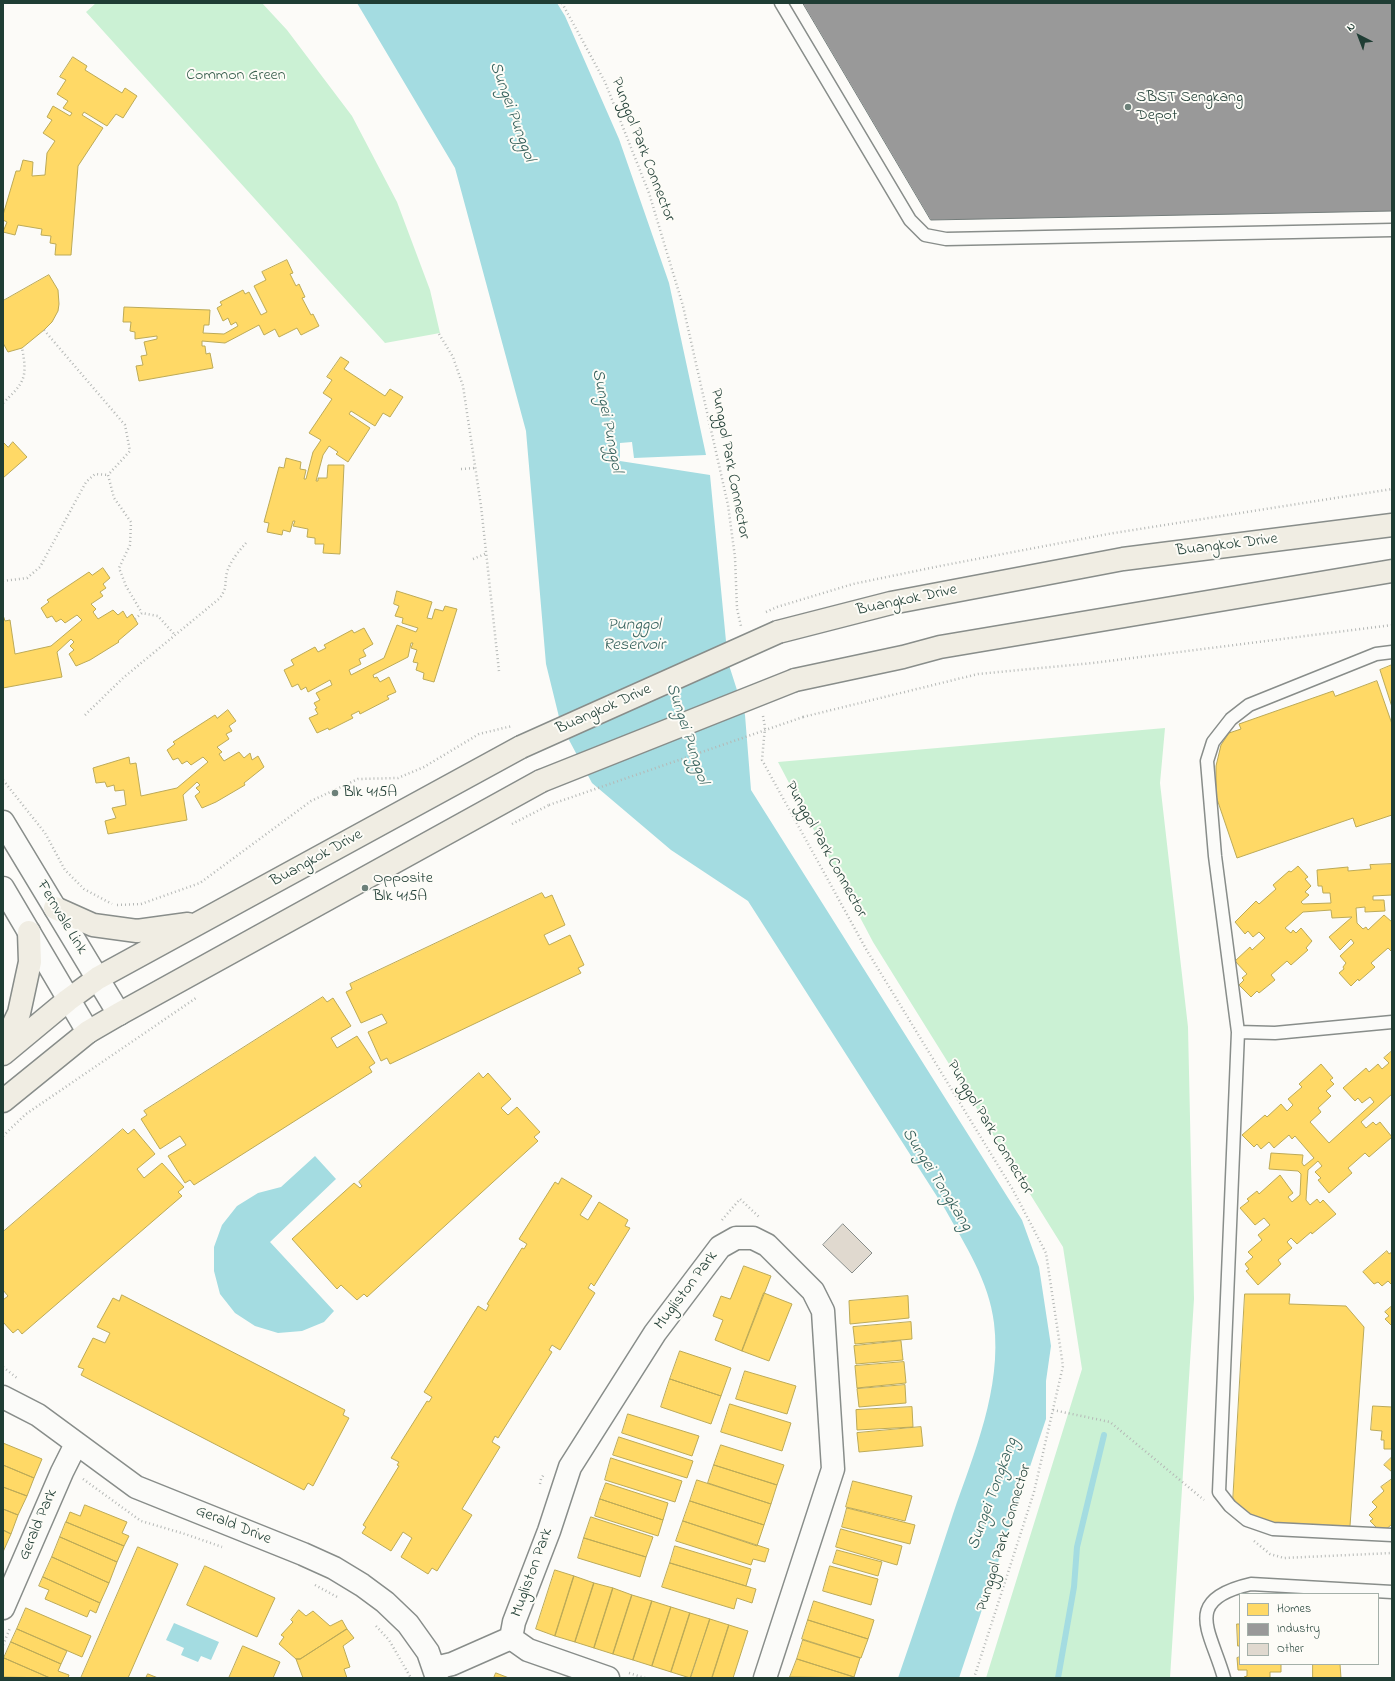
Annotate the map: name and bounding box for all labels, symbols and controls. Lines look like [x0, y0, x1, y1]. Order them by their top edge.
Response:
north arrow [1339, 16, 1379, 56]
text: N [1343, 19, 1359, 36]
water label: Sungei Punggol [483, 59, 539, 165]
park label: Common Green [186, 66, 286, 86]
street label: Punggol Park Connector [606, 75, 678, 225]
place label: SBST Sengkang Depot [1136, 88, 1243, 126]
marker: SBST Sengkang Depot [1123, 102, 1133, 112]
water label: Sungei Punggol [586, 368, 626, 474]
street label: Punggol Park Connector [705, 387, 753, 541]
street label: Buangkok Drive [1175, 530, 1279, 562]
street label: Buangkok Drive [855, 581, 959, 621]
water label: Punggol Reservoir [603, 616, 665, 656]
street label: Buangkok Drive [553, 680, 655, 740]
water label: Sungei Punggol [660, 681, 712, 787]
street label: Punggol Park Connector [780, 778, 870, 922]
place label: Blk 415A [343, 783, 397, 803]
marker: Blk 415A [330, 788, 340, 798]
street label: Buangkok Drive [268, 826, 366, 892]
place label: Opposite Blk 415A [373, 869, 433, 907]
street label: Fernvale Link [31, 878, 91, 958]
marker: Opposite Blk 415A [360, 883, 370, 893]
street label: Punggol Park Connector [941, 1058, 1037, 1198]
water label: Sungei Tongkang [896, 1125, 976, 1235]
street label: Mugliston Park [651, 1248, 723, 1334]
water label: Sungei Tongkang [964, 1435, 1024, 1553]
street label: Punggol Park Connector [973, 1462, 1037, 1614]
street label: Gerald Park [15, 1487, 63, 1563]
street label: Gerald Drive [192, 1502, 274, 1550]
street label: Mugliston Park [508, 1526, 558, 1620]
legend [1239, 1593, 1379, 1665]
text: Homes [1277, 1600, 1311, 1618]
text: Industry [1277, 1620, 1320, 1638]
text: Other [1277, 1640, 1304, 1658]

